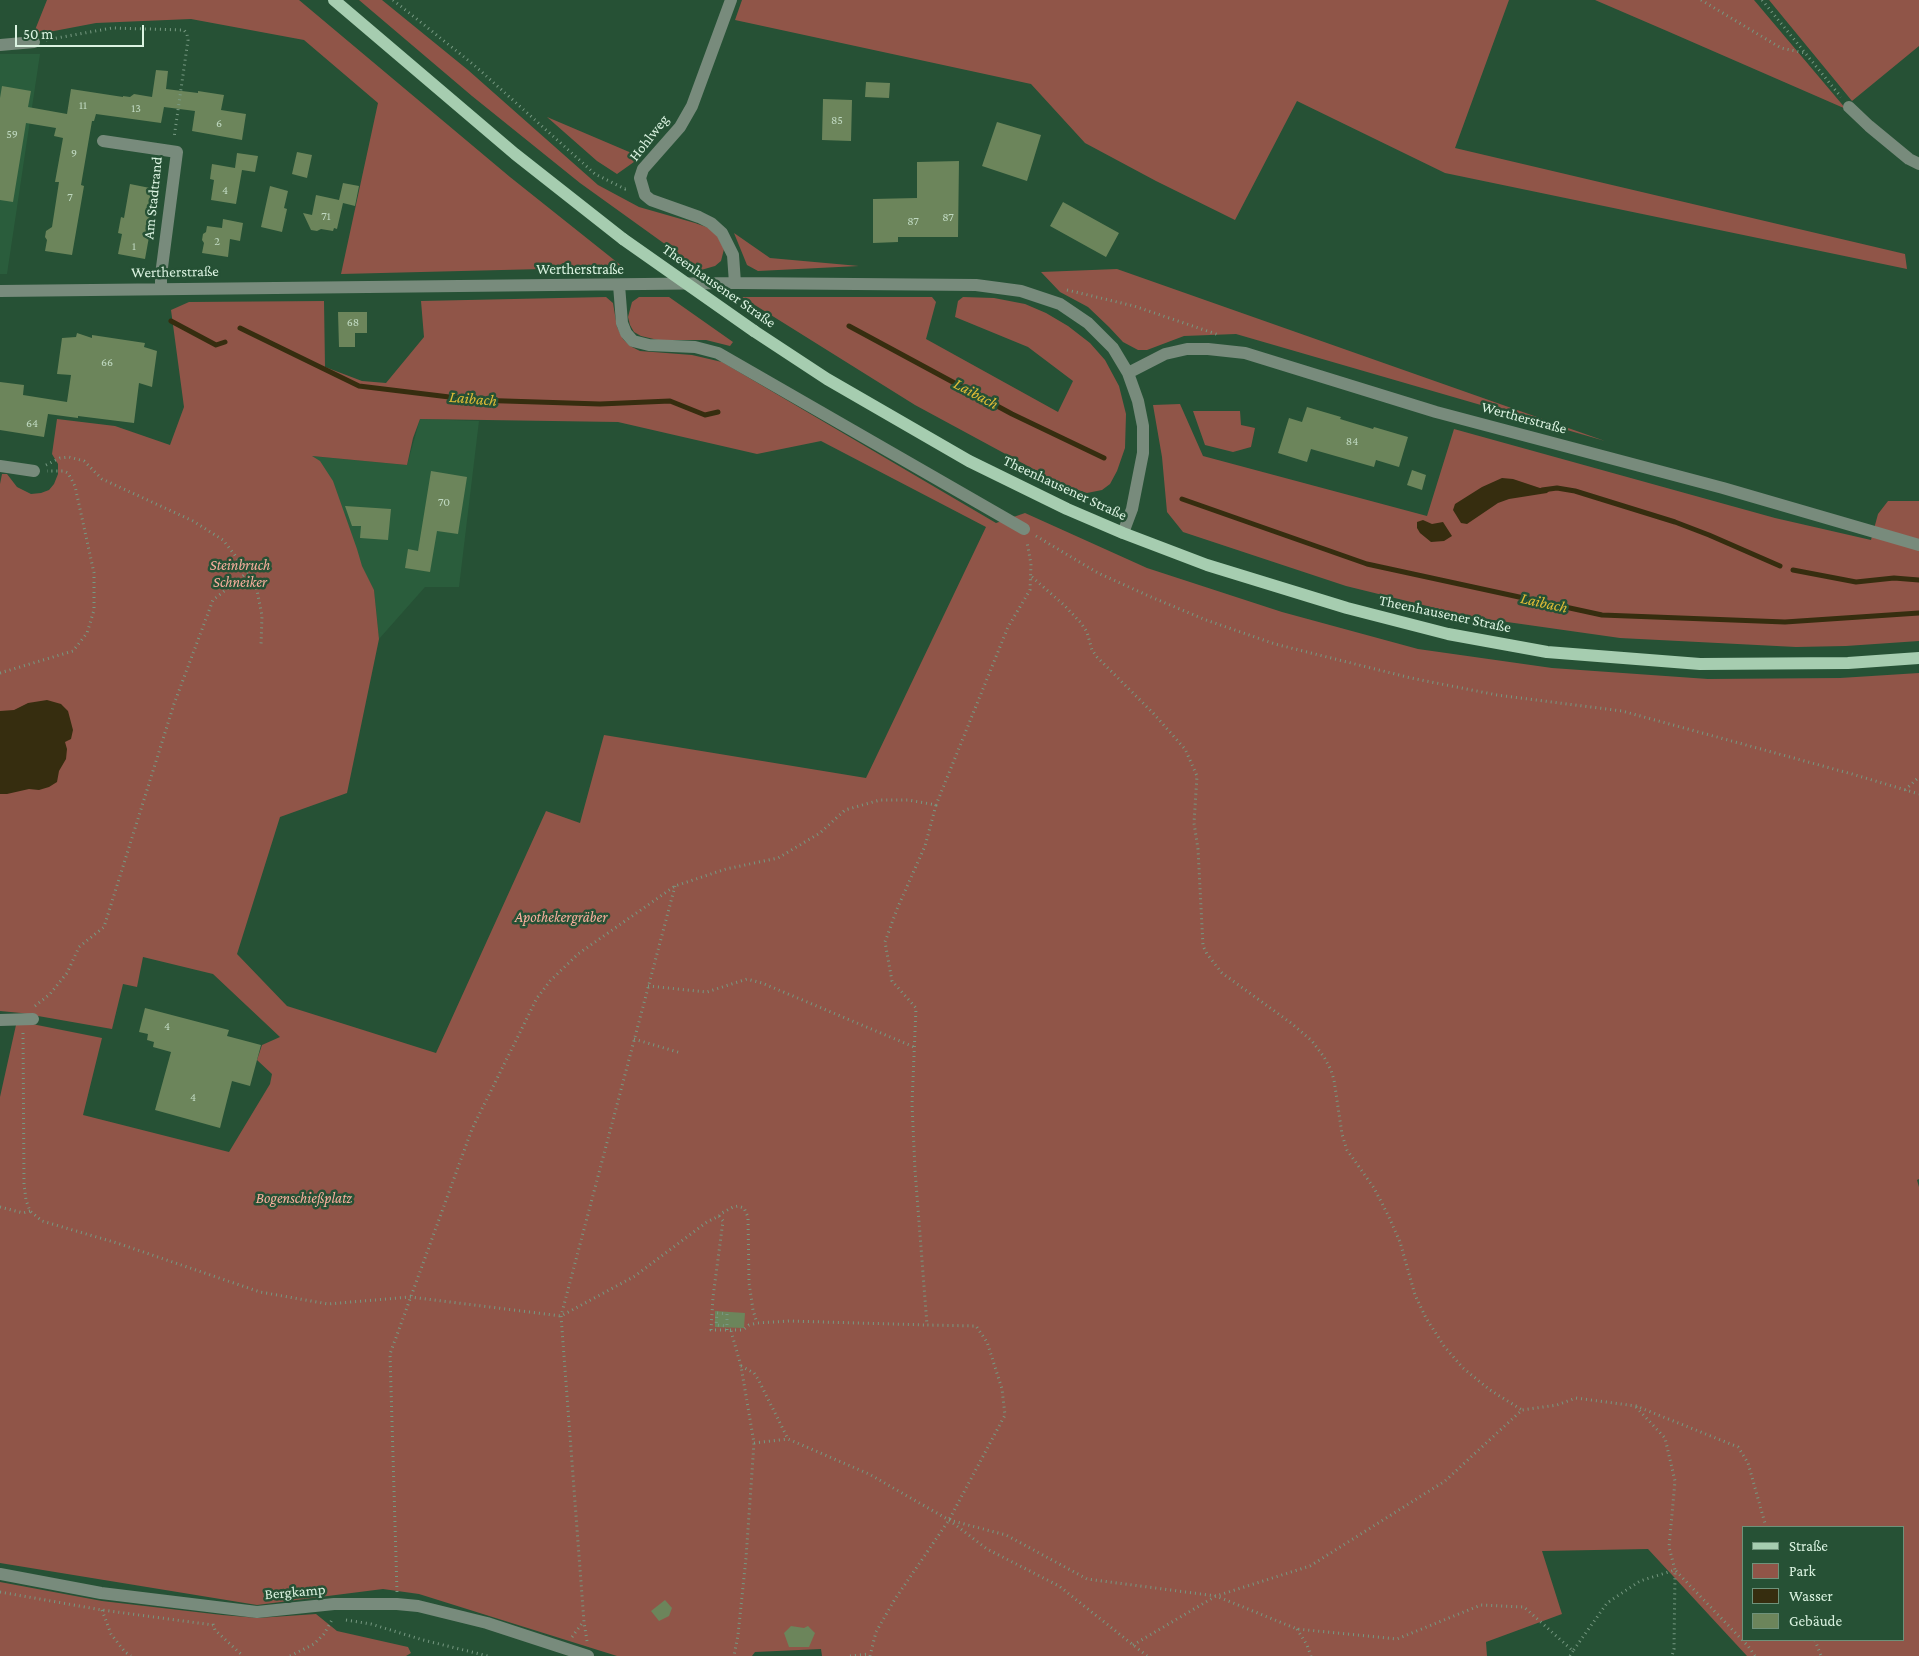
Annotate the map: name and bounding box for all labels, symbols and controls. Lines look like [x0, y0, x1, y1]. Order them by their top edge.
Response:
scale bar [18, 15, 146, 47]
text: 50 m [23, 26, 53, 42]
house number: 11 [79, 98, 87, 112]
house number: 13 [131, 101, 141, 115]
street label: Hohlweg [625, 111, 673, 165]
house number: 85 [831, 113, 843, 127]
house number: 6 [216, 116, 222, 130]
house number: 59 [6, 127, 18, 141]
house number: 9 [71, 146, 77, 160]
street label: Am Stadtrand [140, 156, 166, 240]
house number: 4 [222, 183, 228, 197]
house number: 7 [67, 190, 73, 204]
house number: 71 [321, 209, 331, 223]
house number: 87 [942, 210, 954, 224]
house number: 87 [907, 214, 919, 228]
house number: 2 [214, 234, 220, 248]
house number: 1 [132, 239, 136, 253]
street label: Theenhausener Straße [659, 240, 779, 332]
street label: Wertherstraße [536, 260, 624, 278]
street label: Wertherstraße [131, 262, 219, 282]
house number: 68 [347, 315, 359, 329]
house number: 66 [101, 355, 113, 369]
water label: Laibach [950, 374, 1002, 414]
water label: Laibach [448, 387, 498, 411]
street label: Wertherstraße [1479, 398, 1569, 438]
house number: 64 [26, 416, 38, 430]
house number: 84 [1346, 434, 1358, 448]
street label: Theenhausener Straße [1000, 451, 1130, 525]
house number: 70 [438, 495, 450, 509]
park label: Steinbruch Schneiker [210, 556, 270, 591]
water label: Laibach [1519, 589, 1569, 617]
street label: Theenhausener Straße [1377, 591, 1513, 637]
park label: Apothekergräber [515, 908, 607, 926]
house number: 4 [164, 1019, 170, 1033]
house number: 4 [190, 1090, 196, 1104]
park label: Bogenschießplatz [256, 1189, 352, 1207]
legend [1742, 1526, 1904, 1641]
text: Straße [1789, 1538, 1828, 1554]
text: Park [1789, 1563, 1816, 1579]
street label: Bergkamp [264, 1580, 326, 1604]
text: Wasser [1789, 1588, 1833, 1604]
text: Gebäude [1789, 1613, 1842, 1629]

